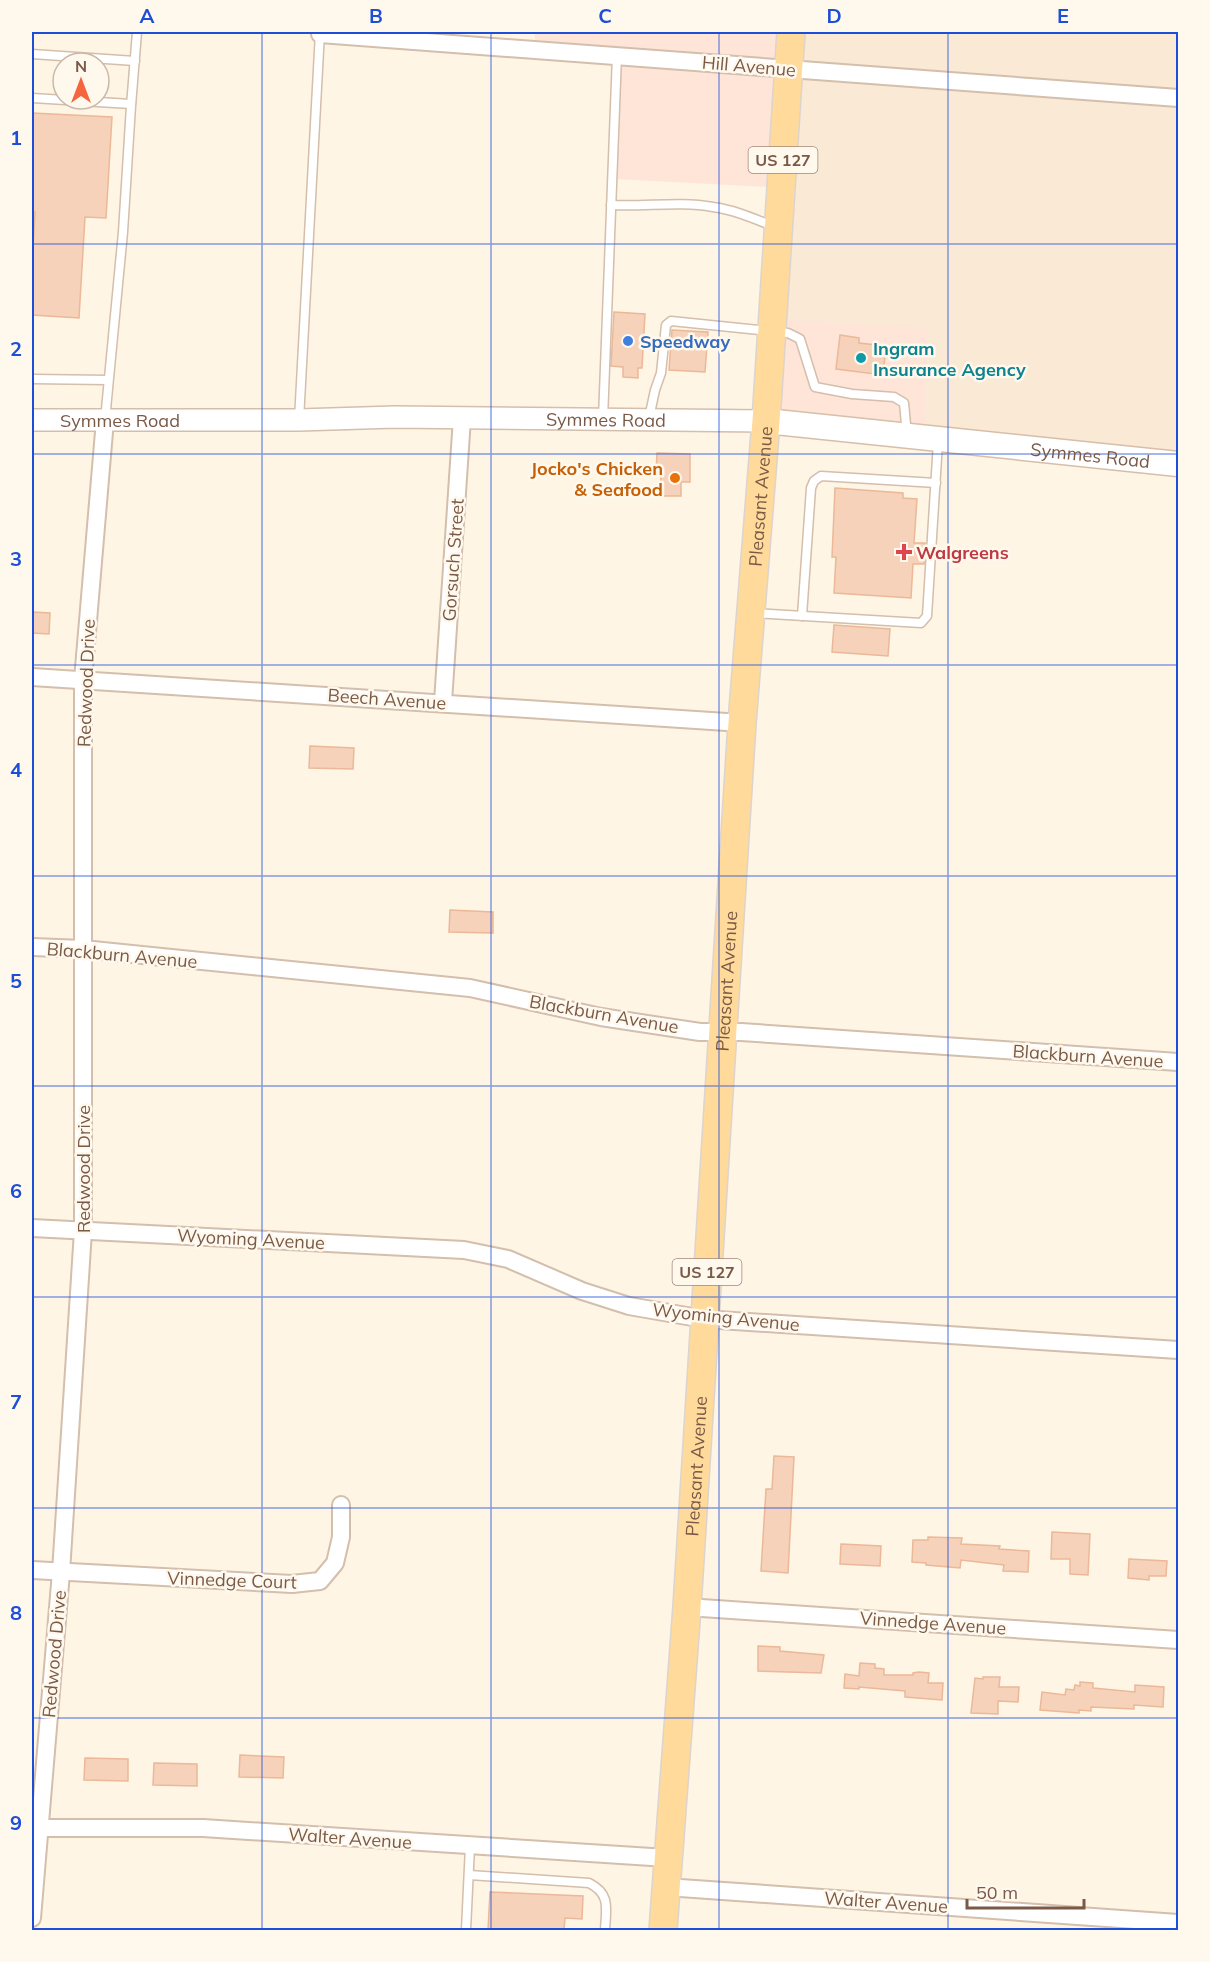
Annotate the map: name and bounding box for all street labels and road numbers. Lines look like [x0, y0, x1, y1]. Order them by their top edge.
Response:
street label: Hill Avenue [701, 50, 797, 82]
road number: US 127 [748, 147, 818, 173]
street label: Symmes Road [546, 407, 666, 431]
street label: Symmes Road [60, 409, 180, 432]
street label: Pleasant Avenue [743, 425, 777, 567]
street label: Symmes Road [1029, 437, 1151, 473]
street label: Gorsuch Street [437, 498, 469, 622]
street label: Redwood Drive [72, 619, 100, 747]
street label: Beech Avenue [327, 683, 447, 715]
street label: Pleasant Avenue [710, 910, 742, 1052]
street label: Blackburn Avenue [46, 937, 198, 973]
street label: Blackburn Avenue [528, 990, 680, 1038]
street label: Blackburn Avenue [1012, 1039, 1164, 1073]
street label: Redwood Drive [72, 1105, 95, 1233]
street label: Wyoming Avenue [176, 1224, 326, 1254]
road number: US 127 [672, 1259, 742, 1285]
street label: Wyoming Avenue [651, 1298, 801, 1336]
street label: Pleasant Avenue [680, 1395, 712, 1537]
street label: Vinnedge Court [167, 1566, 297, 1594]
street label: Redwood Drive [37, 1589, 71, 1719]
street label: Vinnedge Avenue [859, 1606, 1007, 1640]
street label: Walter Avenue [287, 1822, 413, 1854]
street label: Walter Avenue [823, 1886, 949, 1918]

